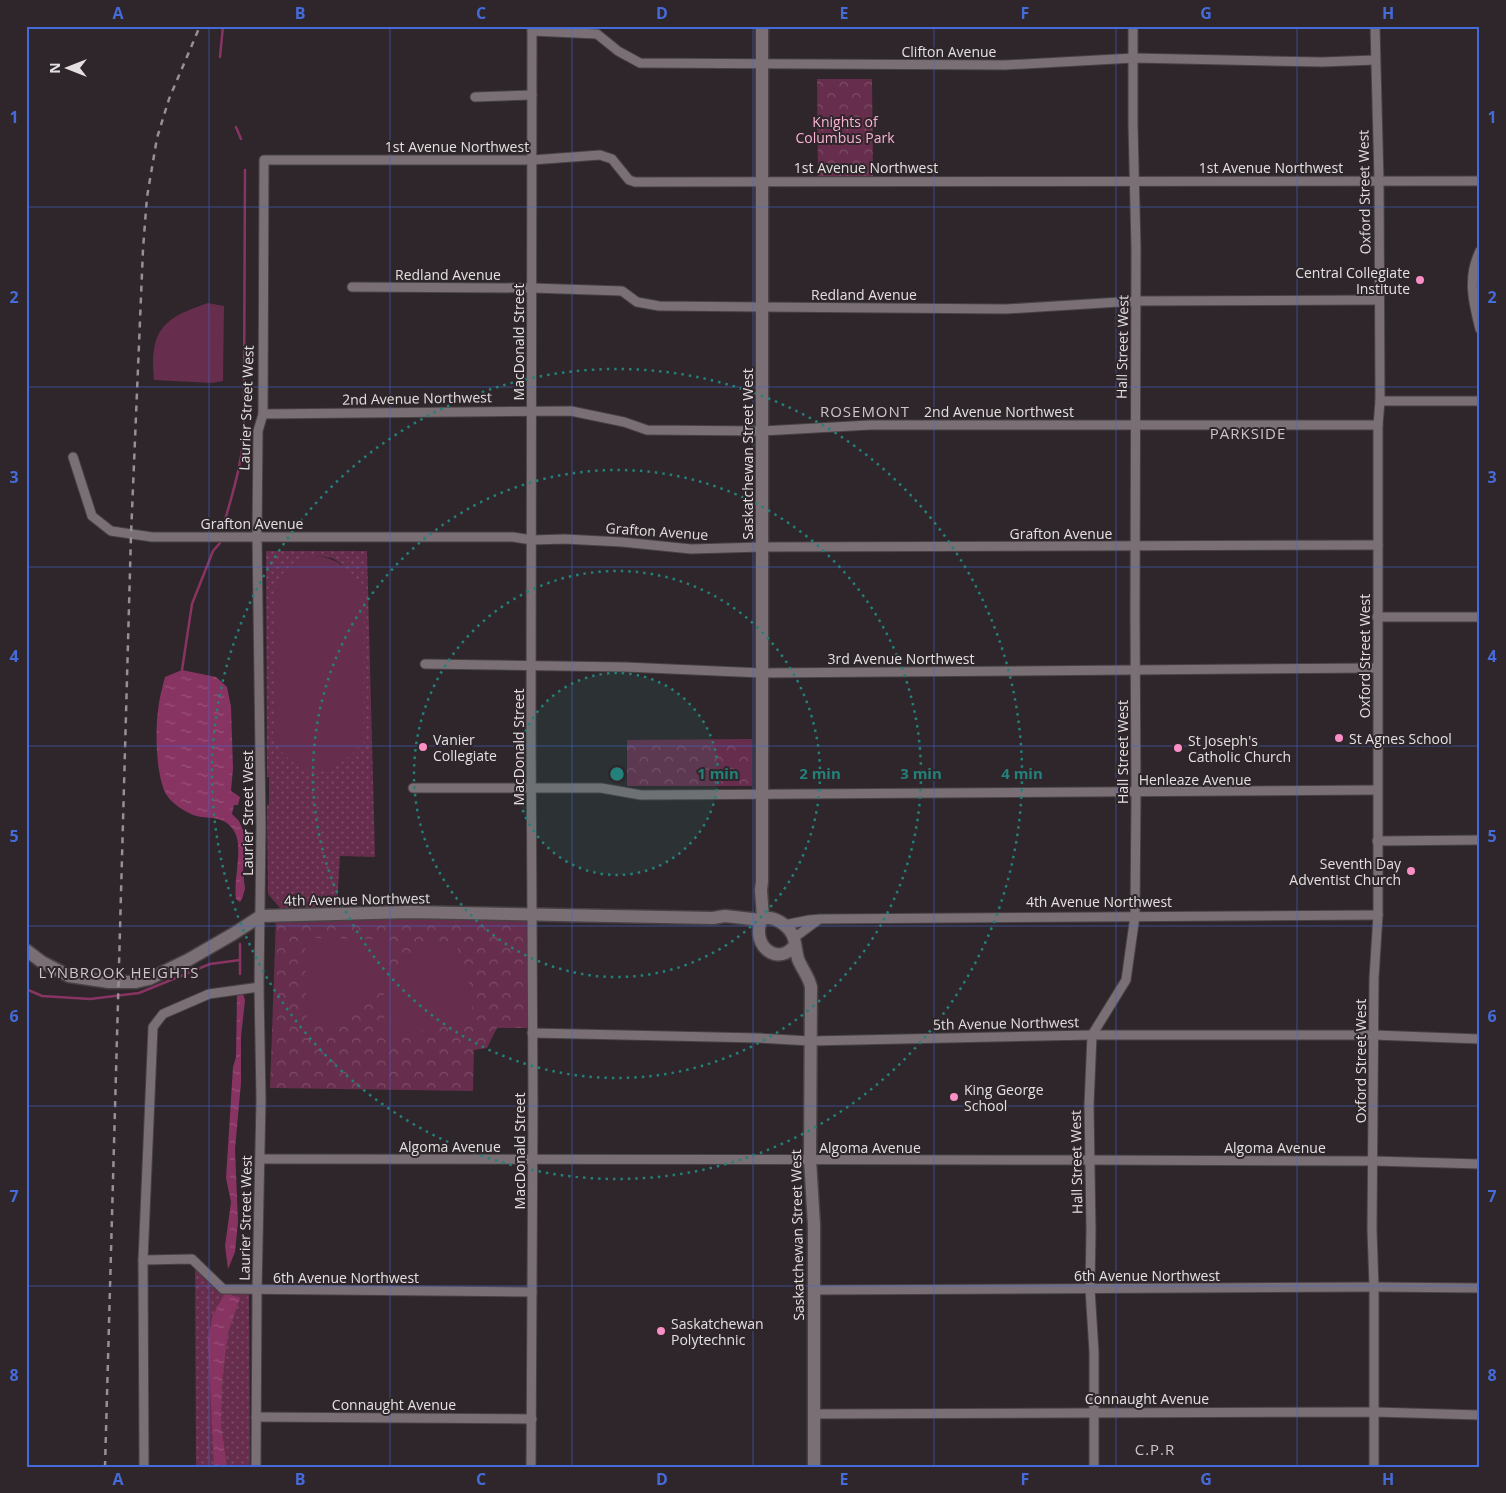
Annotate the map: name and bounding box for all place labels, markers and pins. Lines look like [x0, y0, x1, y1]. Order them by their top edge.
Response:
place label: Central Collegiate Institute [1295, 263, 1410, 298]
marker: Central Collegiate Institute [1414, 274, 1426, 286]
place label: St Agnes School [1349, 729, 1452, 748]
place label: Vanier Collegiate [433, 730, 497, 765]
place label: St Joseph's Catholic Church [1188, 731, 1291, 766]
marker: St Agnes School [1333, 732, 1345, 744]
marker: Vanier Collegiate [417, 741, 429, 753]
marker: St Joseph's Catholic Church [1172, 742, 1184, 754]
centre of rings [608, 765, 626, 783]
place label: Seventh Day Adventist Church [1289, 854, 1402, 889]
marker: Seventh Day Adventist Church [1405, 865, 1417, 877]
place label: King George School [964, 1080, 1044, 1115]
marker: King George School [948, 1091, 960, 1103]
place label: Saskatchewan Polytechnic [671, 1314, 764, 1349]
marker: Saskatchewan Polytechnic [655, 1325, 667, 1337]

